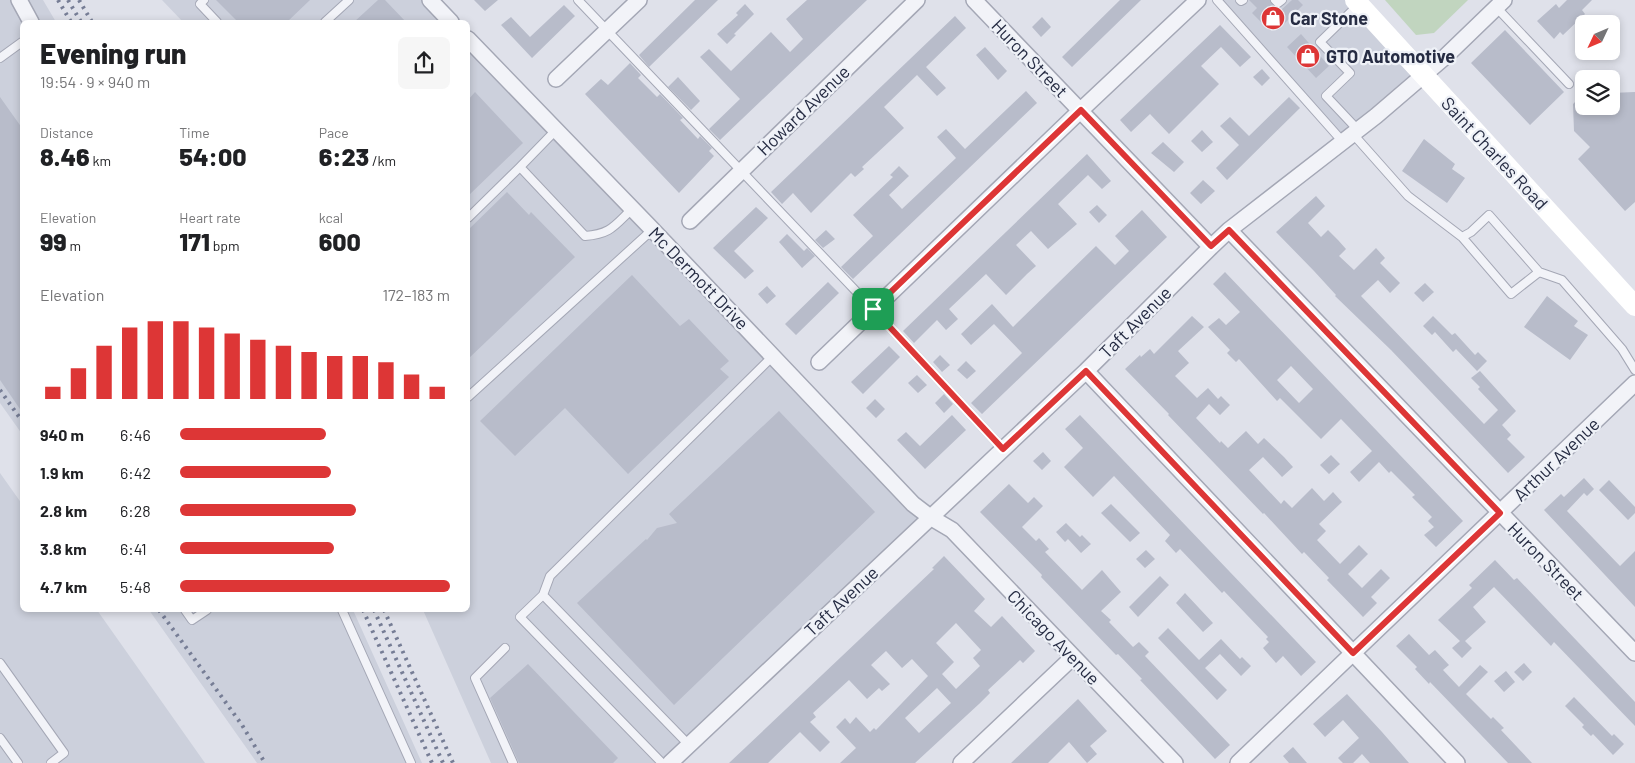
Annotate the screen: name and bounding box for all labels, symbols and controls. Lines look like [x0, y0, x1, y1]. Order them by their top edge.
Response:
shop icon: Car Stone [1260, 5, 1286, 31]
place label: Car Stone [1290, 7, 1368, 29]
street label: Huron Street [987, 14, 1073, 102]
north arrow [1575, 15, 1620, 60]
map controls [1575, 15, 1620, 115]
text: Evening run [40, 36, 186, 70]
button: share [398, 37, 450, 89]
shop icon: GTO Automotive [1295, 43, 1321, 69]
place label: GTO Automotive [1326, 45, 1455, 67]
street label: Howard Avenue [752, 60, 854, 160]
button: layers [1575, 70, 1620, 115]
text: 19:54 · 9 × 940 m [40, 72, 150, 91]
street label: Saint Charles Road [1437, 92, 1553, 214]
text: Distance [40, 124, 93, 141]
text: Time [179, 124, 210, 141]
text: Pace [319, 124, 349, 141]
text: 8.46 [40, 141, 90, 171]
text: 54:00 [179, 141, 246, 171]
text: 6:23 [319, 141, 369, 171]
text: km [90, 152, 111, 169]
text: /km [369, 152, 396, 169]
text: Elevation [40, 209, 96, 226]
text: Heart rate [179, 209, 241, 226]
text: kcal [319, 209, 343, 226]
street label: Mc Dermott Drive [644, 222, 754, 334]
text: 99 [40, 226, 67, 256]
text: 171 [179, 226, 210, 256]
text: 600 [319, 226, 361, 256]
text: m [67, 237, 81, 254]
text: bpm [210, 237, 240, 254]
street label: Taft Avenue [1094, 281, 1176, 363]
text: Elevation [40, 285, 104, 304]
text: 172–183 m [382, 285, 450, 304]
pin [852, 288, 894, 330]
icon: arrive [859, 295, 887, 323]
street label: Arthur Avenue [1508, 413, 1604, 505]
text: 940 m [40, 425, 84, 444]
text: 6:46 [120, 425, 151, 444]
text: 1.9 km [40, 463, 84, 482]
text: 6:42 [120, 463, 151, 482]
text: 2.8 km [40, 501, 87, 520]
text: 6:28 [120, 501, 151, 520]
street label: Huron Street [1503, 517, 1589, 605]
text: 3.8 km [40, 539, 87, 558]
text: 6:41 [120, 539, 147, 558]
street label: Taft Avenue [800, 561, 882, 641]
text: 4.7 km [40, 577, 87, 596]
text: 5:48 [120, 577, 151, 596]
street label: Chicago Avenue [1003, 585, 1105, 689]

